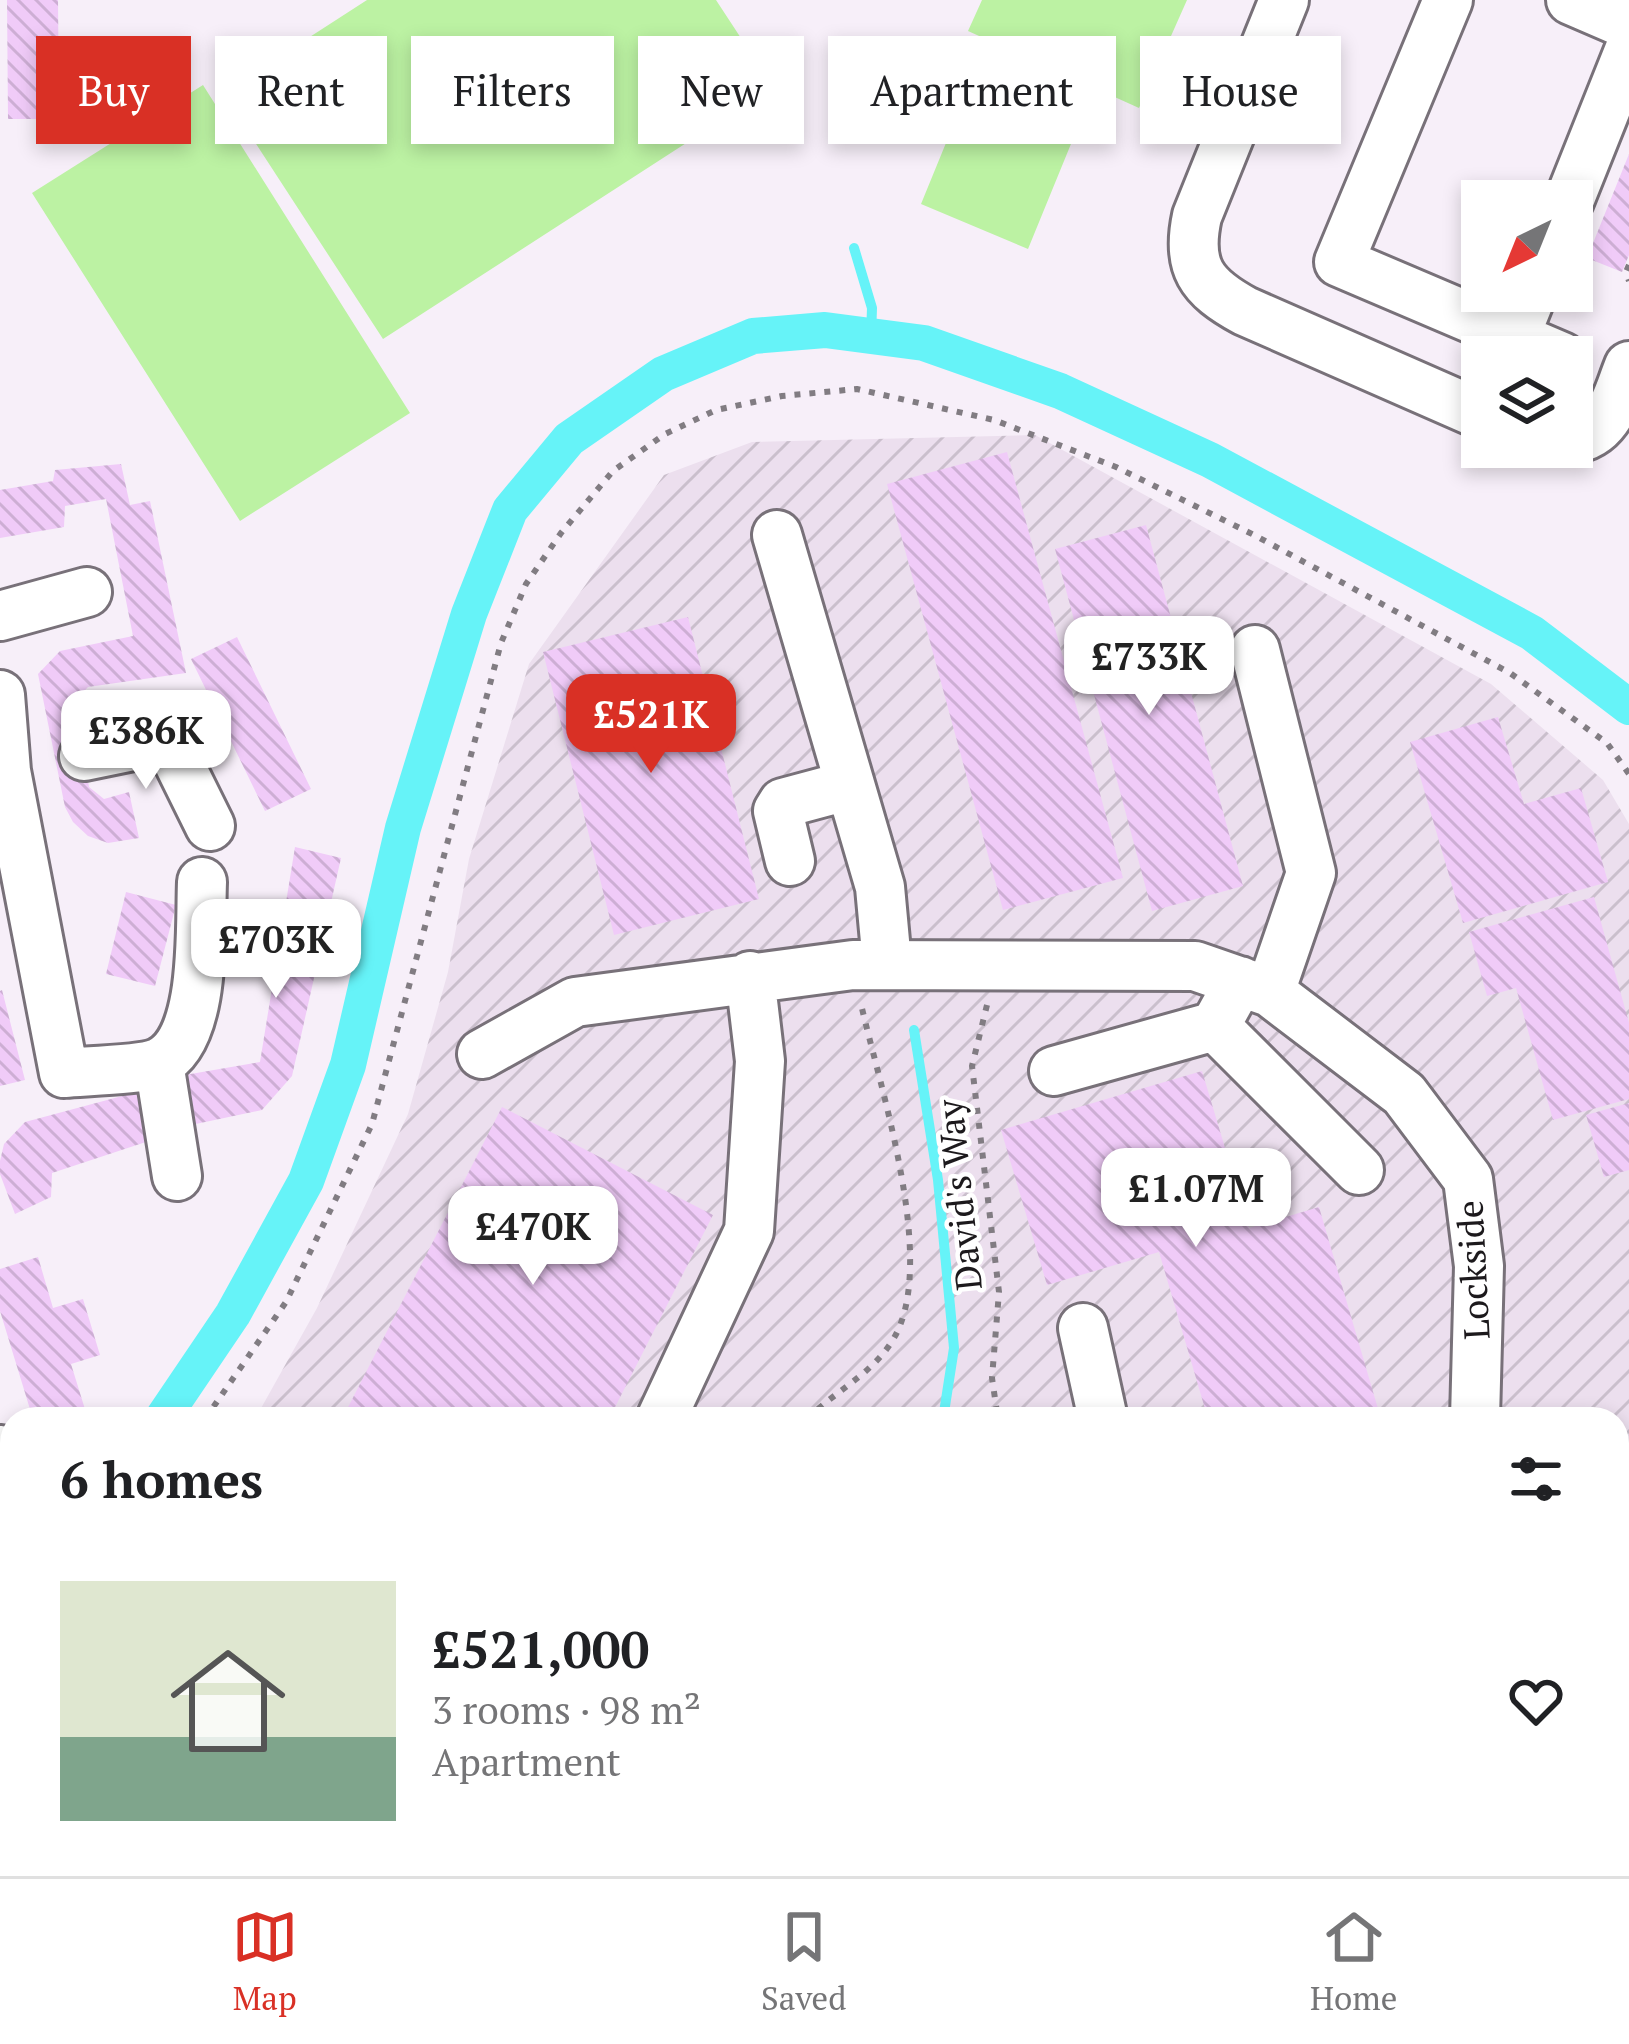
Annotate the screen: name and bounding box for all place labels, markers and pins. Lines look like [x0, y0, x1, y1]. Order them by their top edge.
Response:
pin: £733K [1065, 616, 1233, 718]
pin: £521K [567, 674, 735, 776]
pin: £386K [62, 690, 230, 792]
pin: £703K [192, 899, 360, 1001]
pin: £1.07M [1098, 1148, 1294, 1250]
pin: £470K [449, 1186, 617, 1288]

